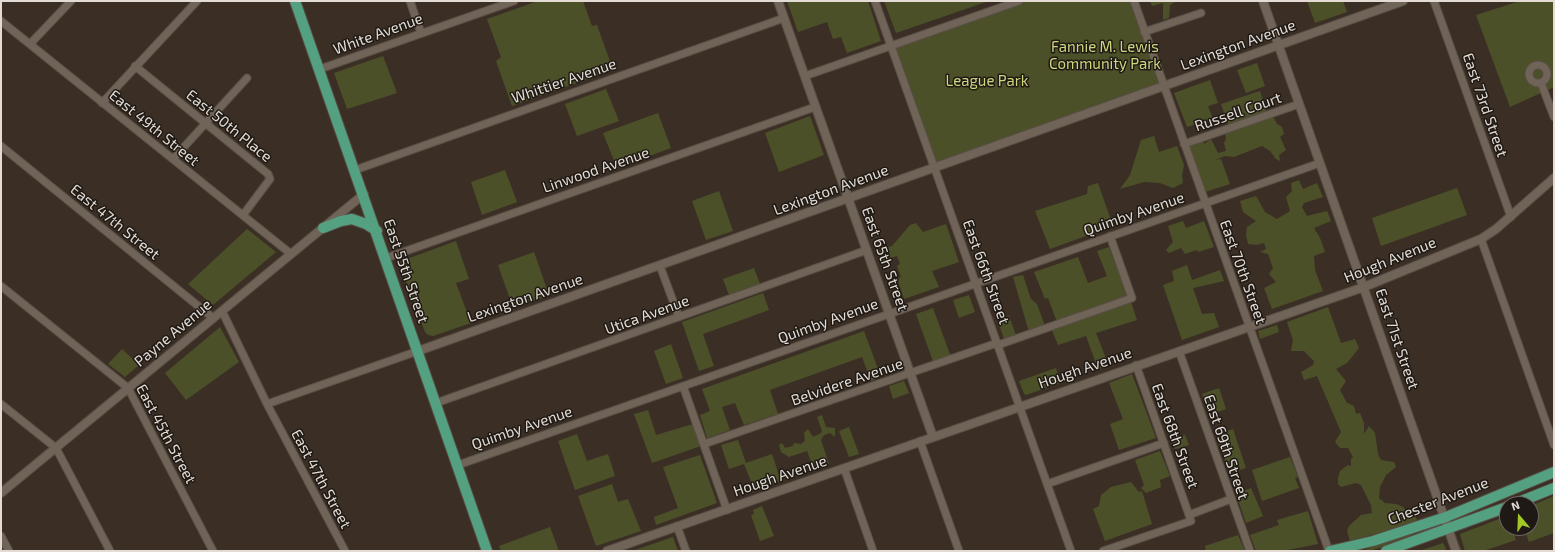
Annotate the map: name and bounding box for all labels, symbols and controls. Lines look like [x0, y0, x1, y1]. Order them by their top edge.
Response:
street label: White Avenue [331, 9, 425, 59]
street label: Lexington Avenue [1178, 16, 1298, 74]
park label: Fannie M. Lewis Community Park [1049, 38, 1161, 73]
street label: East 73rd Street [1459, 51, 1511, 159]
street label: Whittier Avenue [509, 55, 619, 107]
park label: League Park [946, 72, 1028, 90]
street label: East 49th Street [105, 86, 203, 170]
street label: East 50th Place [183, 86, 275, 166]
street label: Russell Court [1192, 89, 1284, 135]
street label: Linwood Avenue [540, 143, 652, 197]
street label: Lexington Avenue [771, 161, 891, 219]
street label: East 47th Street [67, 180, 163, 264]
street label: Quimby Avenue [1081, 188, 1187, 240]
street label: East 65th Street [858, 205, 912, 313]
street label: East 55th Street [380, 217, 432, 325]
street label: East 66th Street [959, 217, 1013, 327]
street label: East 70th Street [1216, 217, 1270, 327]
street label: Hough Avenue [1341, 233, 1439, 287]
street label: Lexington Avenue [465, 270, 585, 326]
street label: East 71st Street [1371, 286, 1423, 392]
street label: Utica Avenue [602, 291, 692, 339]
street label: Payne Avenue [131, 295, 215, 371]
street label: Quimby Avenue [775, 295, 881, 347]
street label: Hough Avenue [1036, 344, 1134, 392]
street label: Belvidere Avenue [789, 354, 905, 410]
street label: East 45th Street [132, 381, 200, 487]
street label: East 68th Street [1148, 381, 1202, 491]
street label: East 69th Street [1200, 392, 1252, 502]
street label: Quimby Avenue [469, 402, 575, 454]
street label: East 47th Street [287, 426, 355, 532]
street label: Hough Avenue [731, 452, 829, 500]
street label: Chester Avenue [1385, 474, 1491, 528]
north arrow [1499, 496, 1539, 536]
text: N [1509, 498, 1521, 513]

